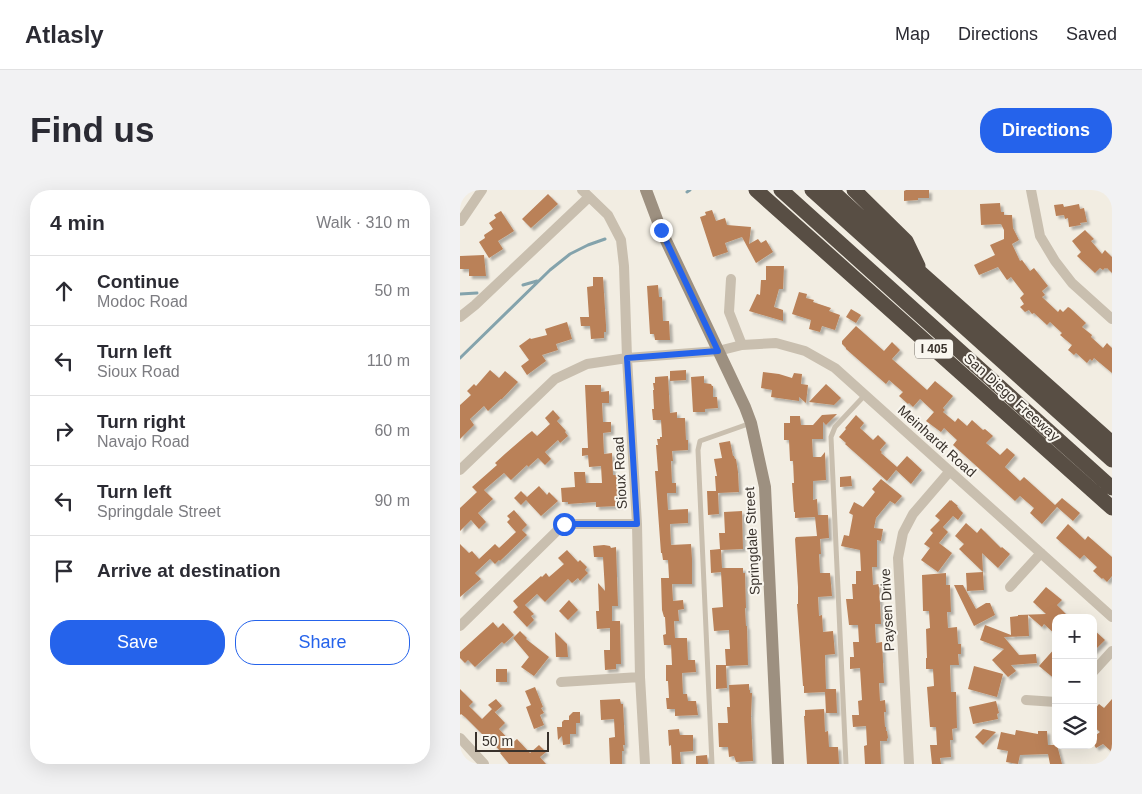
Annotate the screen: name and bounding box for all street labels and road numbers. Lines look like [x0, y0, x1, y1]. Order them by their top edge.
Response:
road number: I 405 [915, 340, 953, 358]
street label: San Diego Freeway [961, 350, 1063, 444]
street label: Meinhardt Road [895, 402, 979, 480]
street label: Sioux Road [610, 436, 630, 510]
street label: Springdale Street [741, 486, 763, 595]
street label: Paysen Drive [877, 568, 897, 652]

